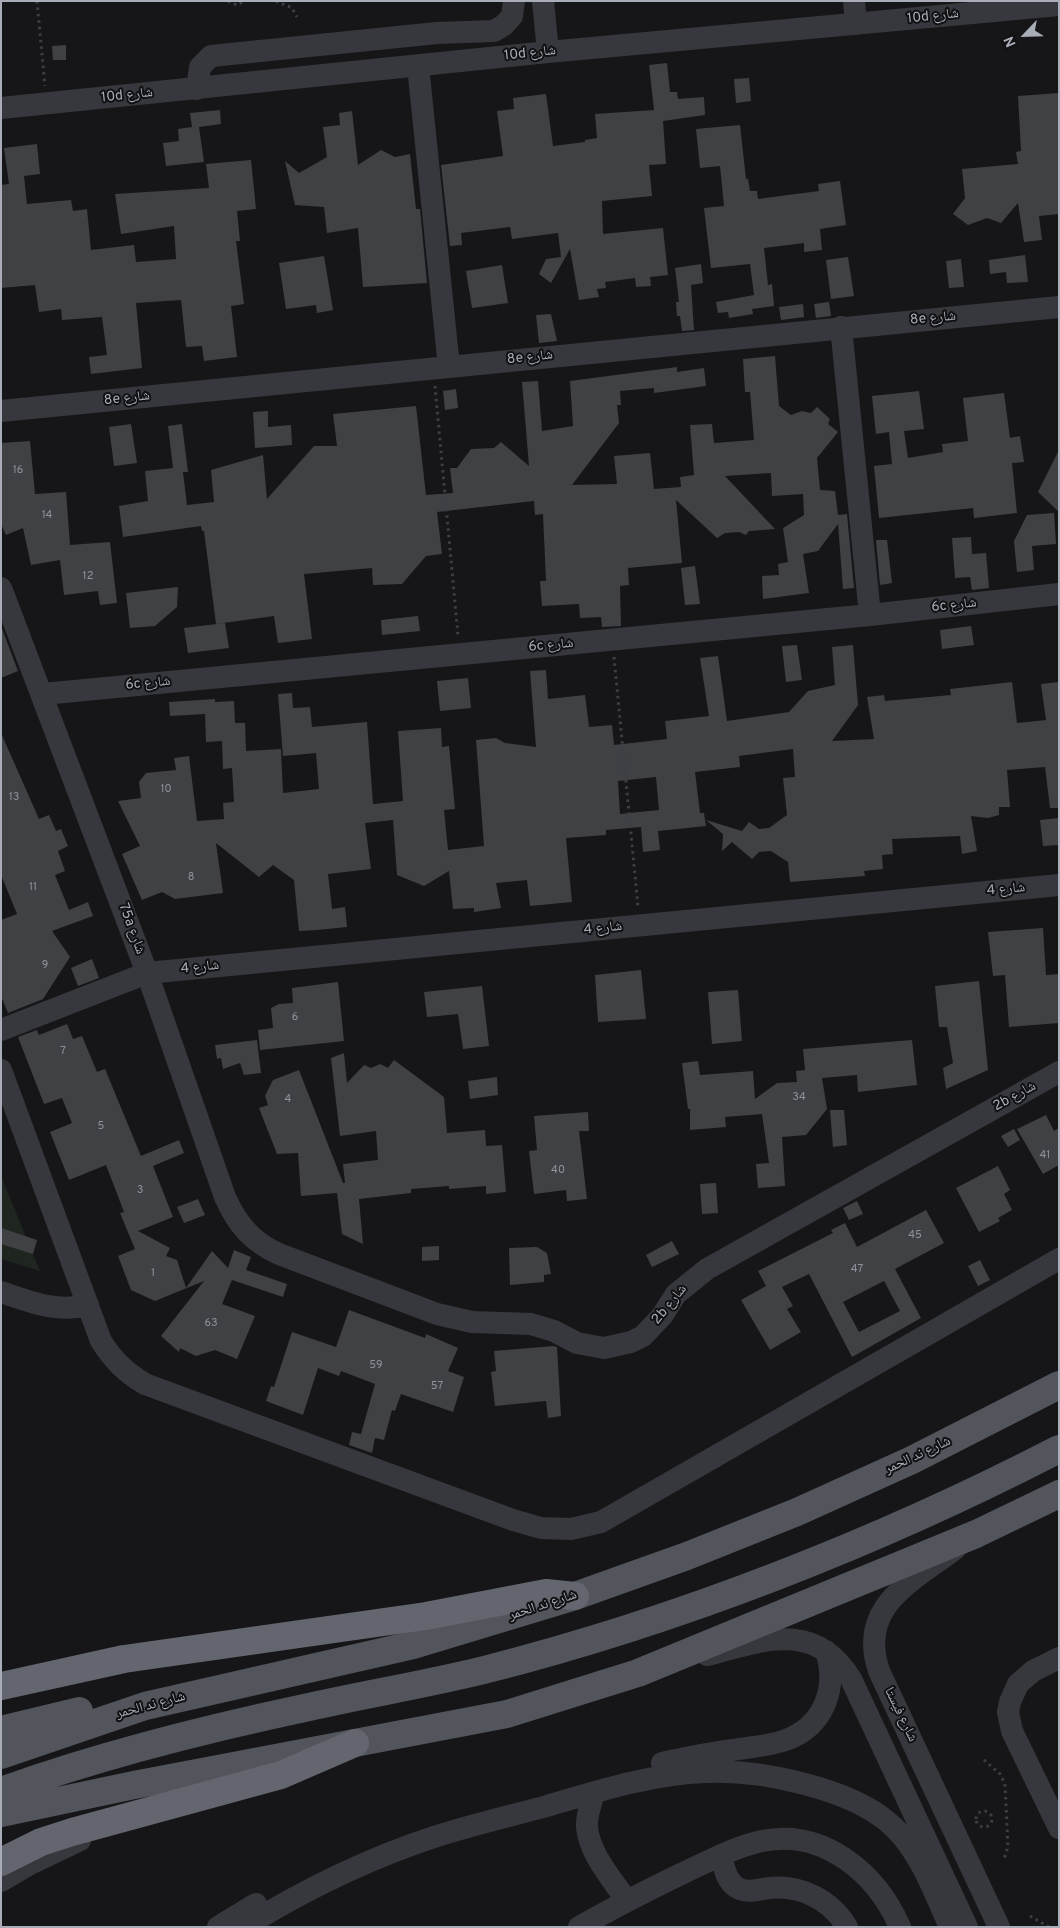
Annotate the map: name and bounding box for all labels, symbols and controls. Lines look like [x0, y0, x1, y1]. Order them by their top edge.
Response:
street label: 10d شارع [906, 6, 960, 28]
north arrow [1000, 10, 1050, 60]
text: N [1001, 33, 1021, 49]
street label: 10d شارع [503, 43, 557, 65]
street label: 10d شارع [100, 85, 154, 107]
street label: 8e شارع [909, 309, 957, 329]
street label: 8e شارع [506, 347, 554, 369]
street label: 8e شارع [103, 388, 151, 410]
house number: 16 [13, 464, 23, 478]
house number: 14 [42, 509, 52, 523]
house number: 12 [83, 570, 93, 584]
street label: 6c شارع [931, 595, 977, 617]
street label: 6c شارع [528, 636, 574, 656]
street label: 6c شارع [125, 674, 171, 694]
house number: 10 [160, 783, 172, 797]
house number: 13 [9, 791, 19, 805]
house number: 8 [188, 871, 194, 885]
street label: شارع 4 [986, 880, 1026, 900]
house number: 11 [29, 881, 37, 895]
street label: 75a شارع [114, 901, 148, 957]
street label: شارع 4 [583, 919, 623, 939]
street label: شارع 4 [180, 958, 220, 978]
house number: 9 [42, 959, 48, 973]
house number: 6 [292, 1011, 298, 1025]
house number: 7 [60, 1045, 66, 1059]
street label: 2b شارع [991, 1078, 1039, 1116]
house number: 34 [792, 1091, 806, 1105]
house number: 4 [285, 1093, 291, 1107]
house number: 5 [98, 1120, 104, 1134]
house number: 41 [1040, 1149, 1050, 1163]
house number: 40 [551, 1164, 565, 1178]
house number: 3 [137, 1184, 143, 1198]
house number: 45 [908, 1229, 922, 1243]
house number: 47 [851, 1263, 863, 1277]
house number: 1 [151, 1267, 155, 1281]
street label: 2b شارع [649, 1282, 691, 1328]
house number: 63 [204, 1317, 218, 1331]
house number: 59 [369, 1359, 383, 1373]
house number: 57 [431, 1380, 443, 1394]
street label: شارع ند الحمر [882, 1433, 954, 1479]
street label: شارع ند الحمر [507, 1587, 579, 1625]
street label: شارع فيستا [880, 1685, 920, 1745]
street label: شارع ند الحمر [115, 1689, 187, 1723]

